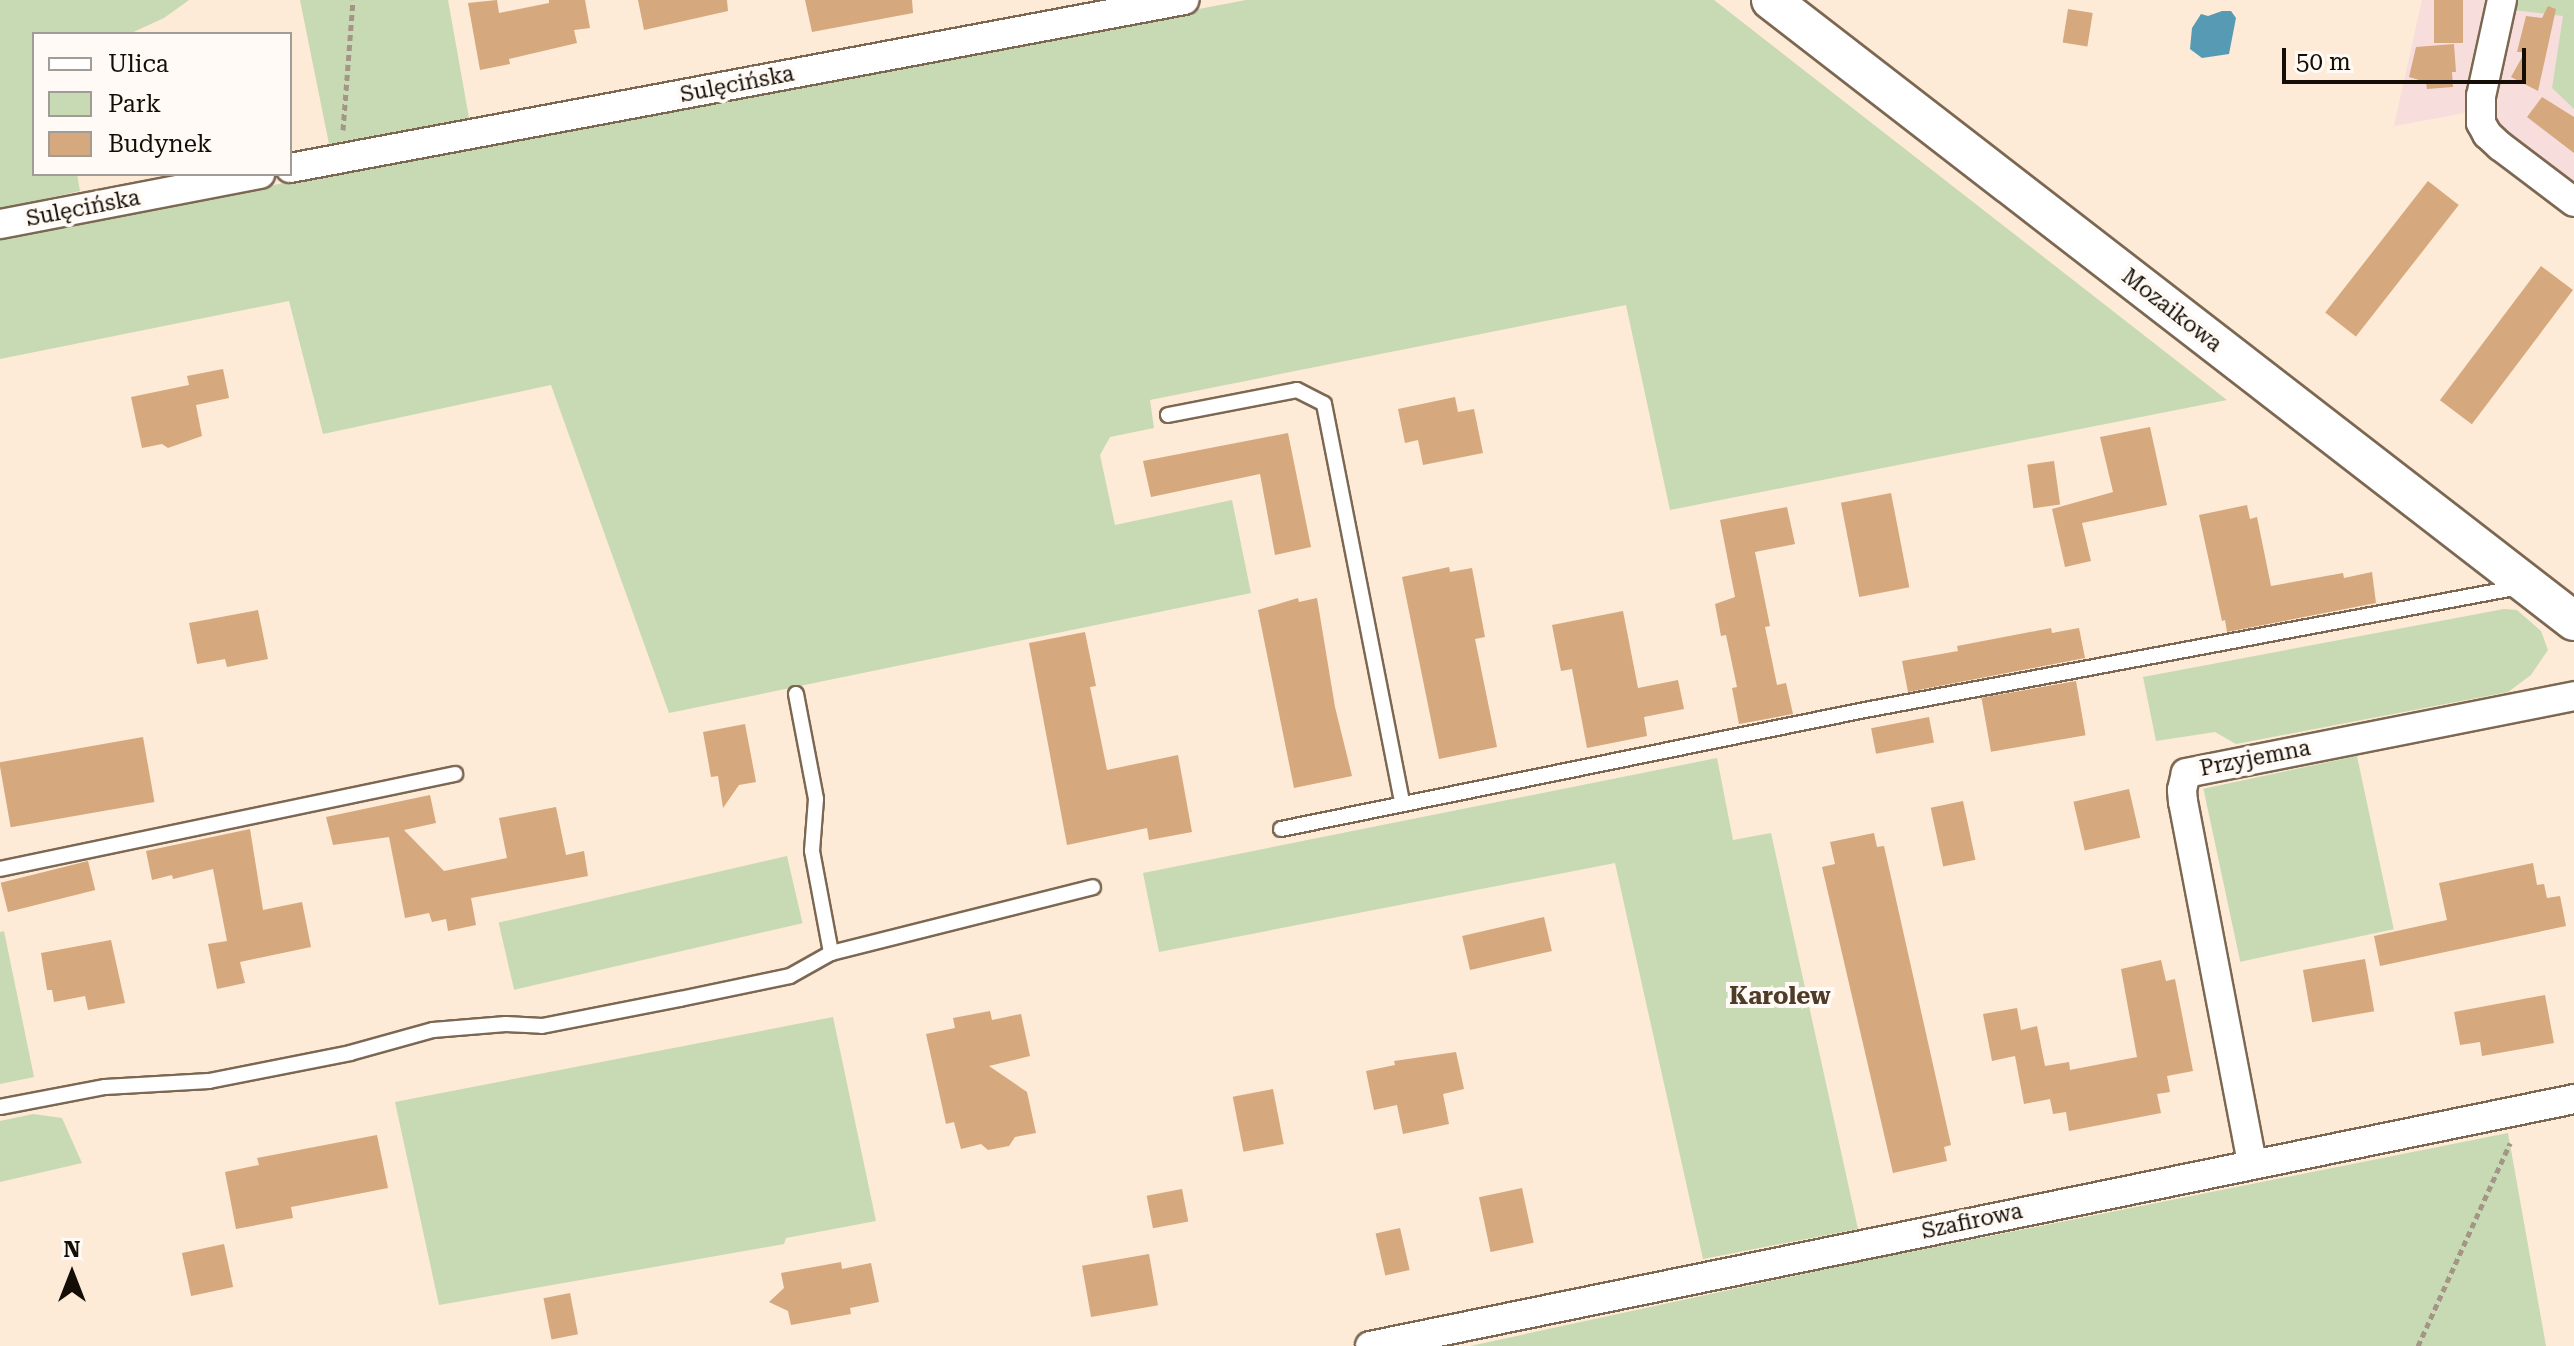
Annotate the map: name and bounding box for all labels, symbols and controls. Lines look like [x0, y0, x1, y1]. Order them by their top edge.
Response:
legend [32, 32, 292, 176]
scale bar [2286, 32, 2530, 82]
text: 50 m [2296, 48, 2351, 76]
text: Ulica [108, 50, 169, 78]
street label: Sulęcińska [678, 60, 796, 108]
text: Park [108, 90, 161, 118]
text: Budynek [108, 130, 212, 158]
street label: Sulęcińska [24, 184, 142, 232]
street label: Mozaikowa [2117, 263, 2227, 357]
street label: Przyjemna [2197, 734, 2313, 782]
district label: Karolew [1729, 983, 1831, 1011]
street label: Szafirowa [1919, 1197, 2025, 1245]
north arrow [32, 1234, 112, 1314]
text: N [64, 1237, 80, 1262]

